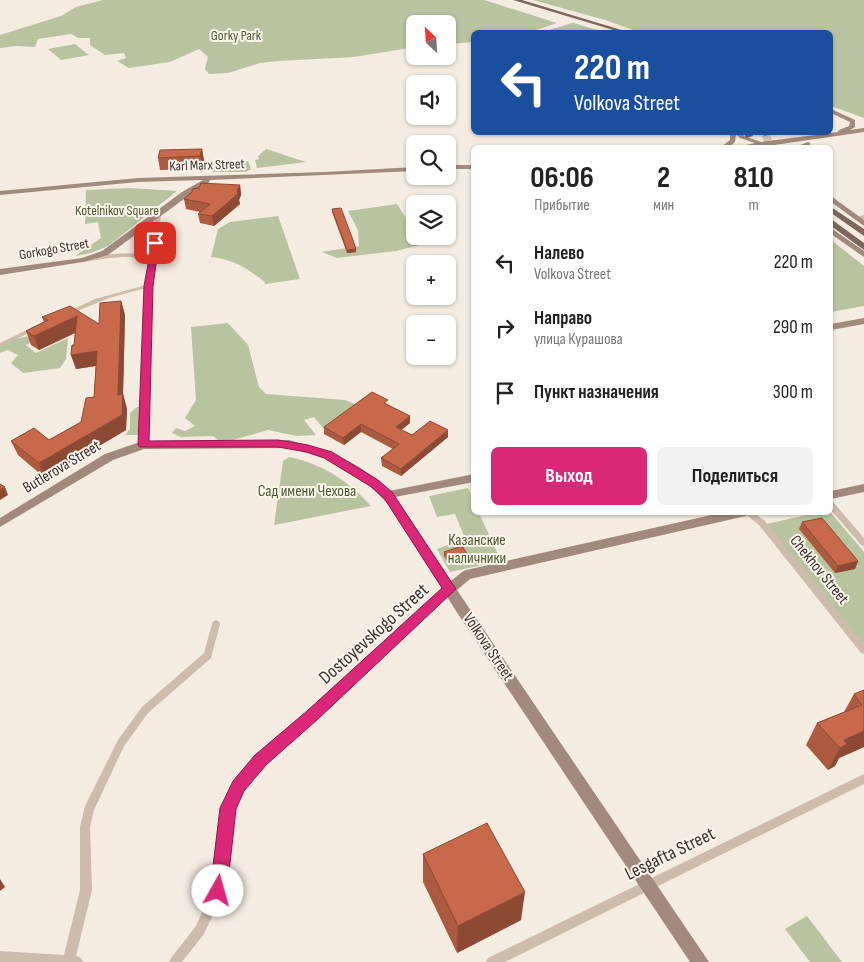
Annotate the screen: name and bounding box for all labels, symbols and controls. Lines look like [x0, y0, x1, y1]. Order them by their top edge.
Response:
north arrow [406, 15, 456, 65]
map controls [406, 15, 456, 365]
park label: Gorky Park [211, 27, 262, 44]
text: 220 m [574, 47, 650, 90]
icon: left [491, 50, 556, 115]
button: sound [406, 75, 456, 125]
text: Volkova Street [574, 90, 680, 117]
button: search [406, 135, 456, 185]
street label: Karl Marx Street [169, 155, 245, 175]
text: 06:06 [530, 160, 594, 196]
text: 2 [657, 160, 670, 196]
text: 810 [734, 160, 774, 196]
button: layers [406, 195, 456, 245]
text: Прибытие [534, 196, 590, 215]
text: мин [653, 196, 674, 215]
text: m [748, 196, 759, 215]
park label: Kotelnikov Square [75, 202, 159, 219]
pin [134, 222, 176, 264]
icon: arrive [141, 229, 169, 257]
street label: Gorkogo Street [18, 234, 90, 264]
text: Налево [534, 242, 584, 265]
icon: left [491, 249, 519, 277]
text: 220 m [774, 251, 813, 274]
button: + [406, 255, 456, 305]
text: Volkova Street [534, 265, 611, 284]
text: Направо [534, 307, 592, 330]
icon: right [491, 314, 519, 342]
button: − [406, 315, 456, 365]
text: 290 m [773, 316, 813, 339]
text: улица Курашова [534, 330, 623, 349]
icon: arrive [491, 379, 519, 407]
text: Пункт назначения [534, 381, 659, 404]
text: 300 m [773, 381, 813, 404]
street label: Butlerova Street [20, 436, 104, 498]
button: Выход [491, 447, 647, 505]
button: Поделиться [657, 447, 813, 505]
park label: Сад имени Чехова [258, 482, 356, 501]
park label: Казанские наличники [448, 531, 506, 568]
street label: Chekhov Street [785, 532, 853, 608]
street label: Dostoyevskogo Street [314, 579, 434, 689]
street label: Volkova Street [459, 610, 517, 684]
street label: Lesgafta Street [621, 822, 719, 886]
position arrow [191, 864, 243, 916]

